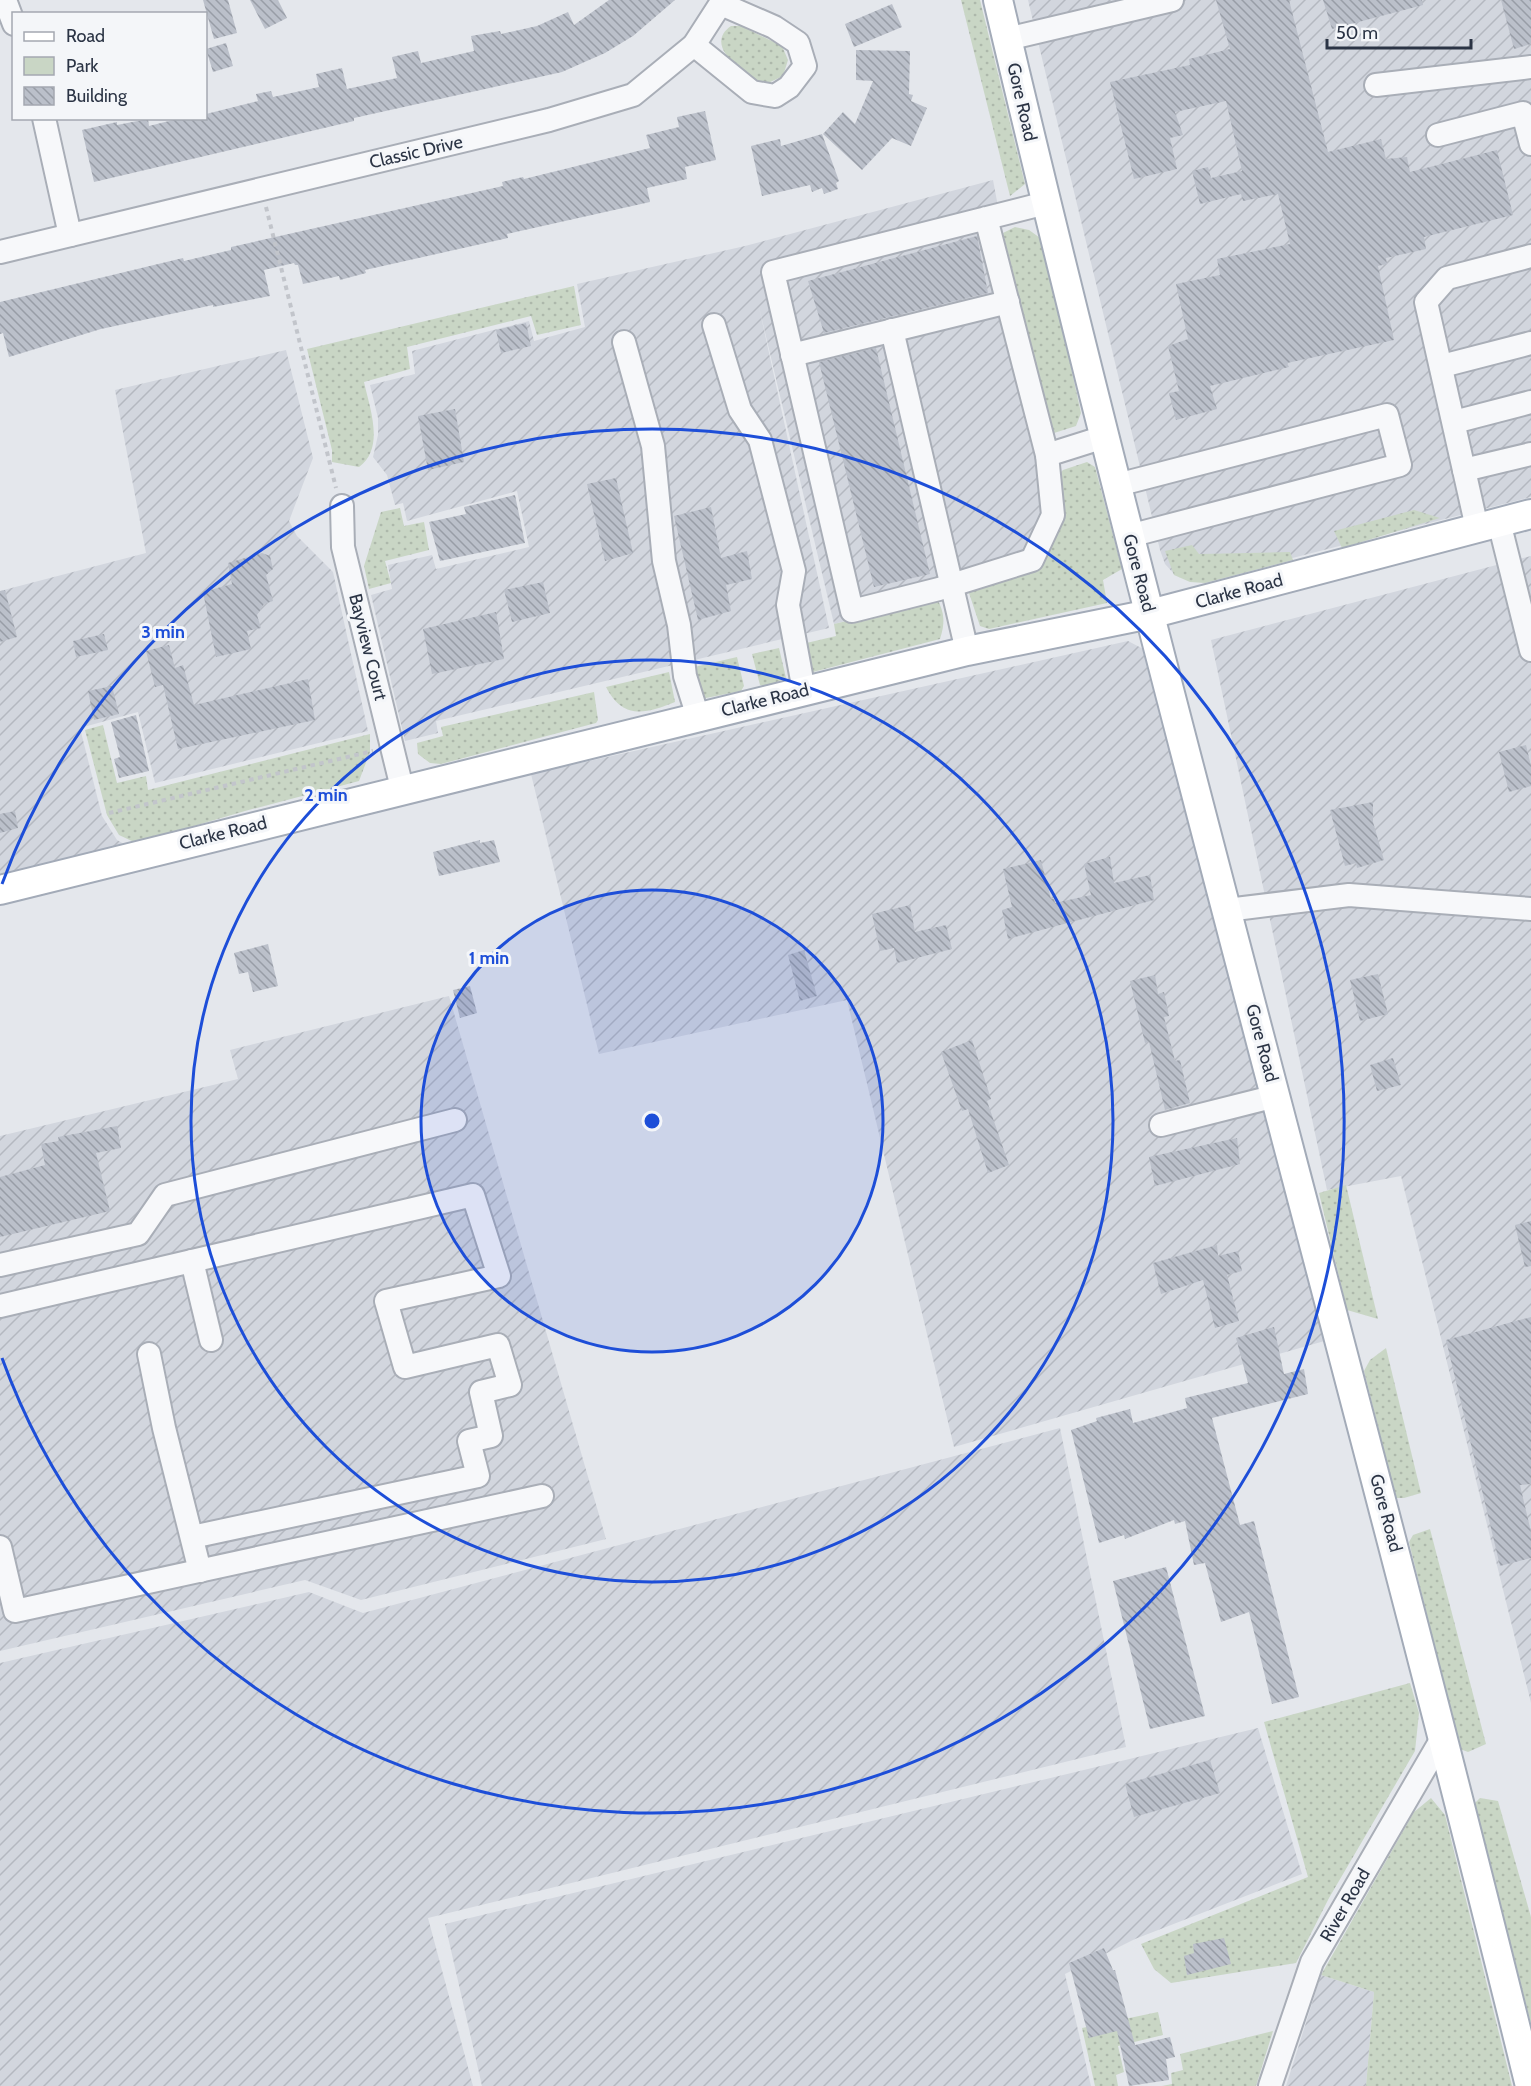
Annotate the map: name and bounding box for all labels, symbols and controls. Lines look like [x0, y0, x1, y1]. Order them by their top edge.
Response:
legend [12, 12, 207, 120]
scale bar [1327, 12, 1471, 50]
text: 50 m [1336, 22, 1378, 44]
text: Road [66, 25, 105, 47]
text: Park [66, 55, 99, 77]
street label: Gore Road [1002, 61, 1042, 143]
text: Building [66, 85, 128, 107]
street label: Classic Drive [367, 131, 465, 173]
street label: Gore Road [1118, 532, 1160, 614]
street label: Clarke Road [1193, 569, 1285, 613]
street label: Bayview Court [344, 591, 392, 703]
text: 3 min [141, 621, 185, 643]
street label: Clarke Road [719, 678, 811, 722]
text: 2 min [304, 784, 348, 806]
street label: Clarke Road [177, 811, 269, 855]
text: 1 min [469, 947, 509, 969]
street label: Gore Road [1241, 1002, 1283, 1084]
centre of rings [642, 1111, 662, 1131]
street label: Gore Road [1365, 1472, 1407, 1554]
street label: River Road [1315, 1864, 1375, 1946]

